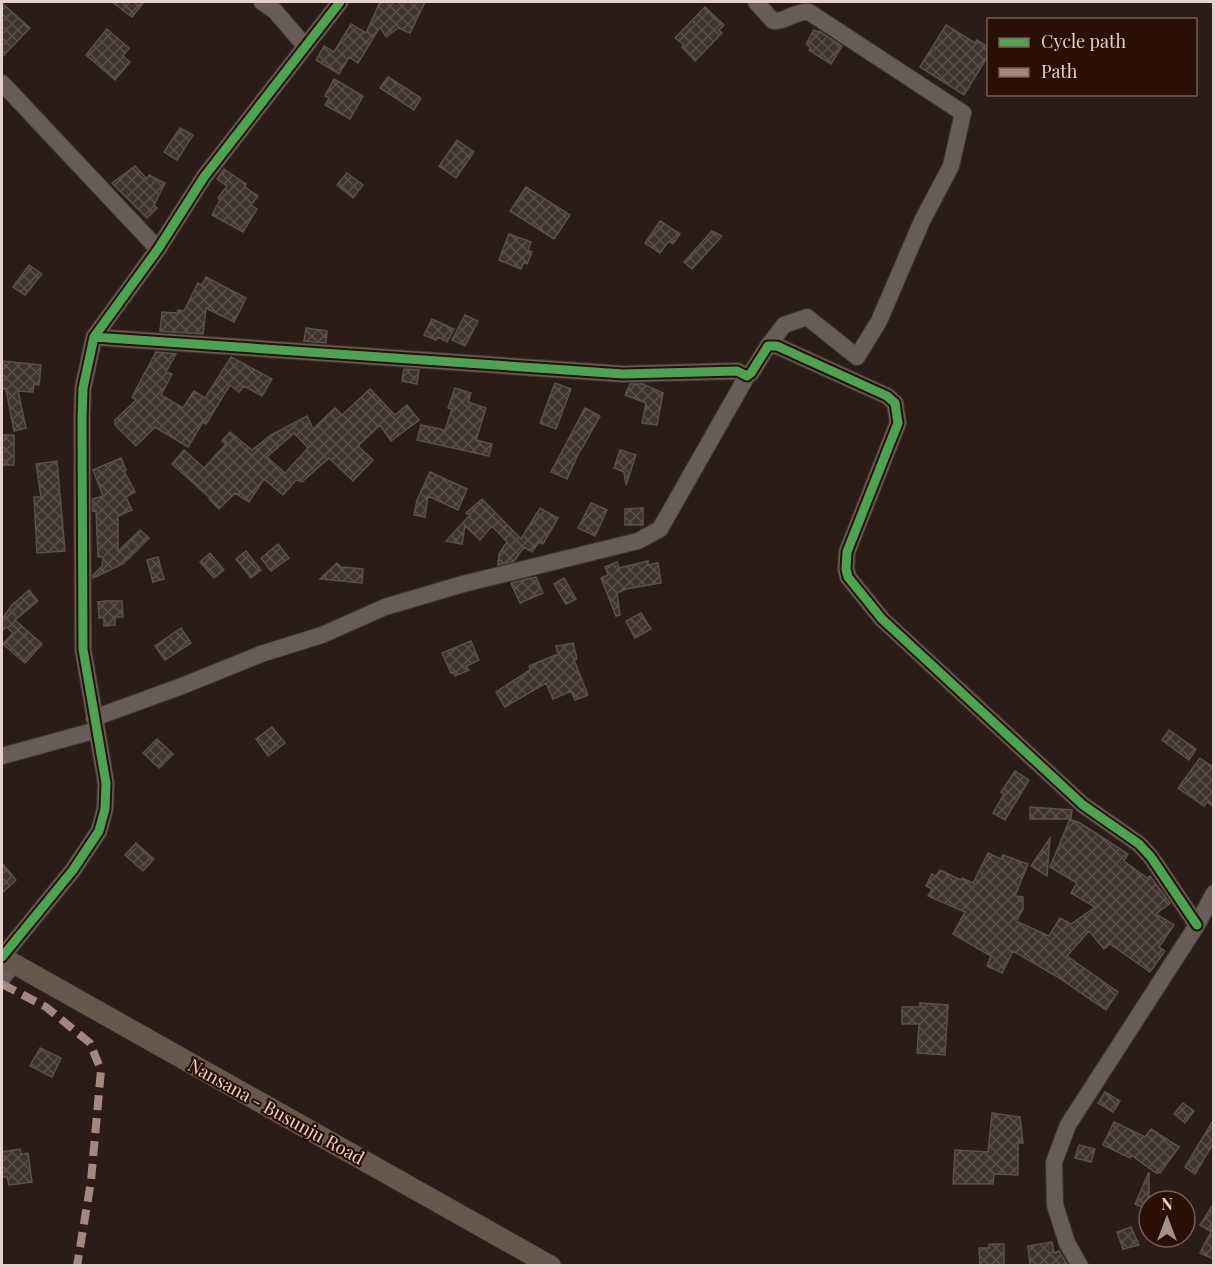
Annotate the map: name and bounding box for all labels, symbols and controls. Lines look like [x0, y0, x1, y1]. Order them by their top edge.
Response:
legend [987, 18, 1197, 96]
text: Cycle path [1041, 29, 1126, 53]
text: Path [1041, 59, 1078, 83]
street label: Nansana - Busunju Road [184, 1053, 369, 1170]
north arrow [1137, 1189, 1197, 1249]
text: N [1161, 1193, 1173, 1214]

